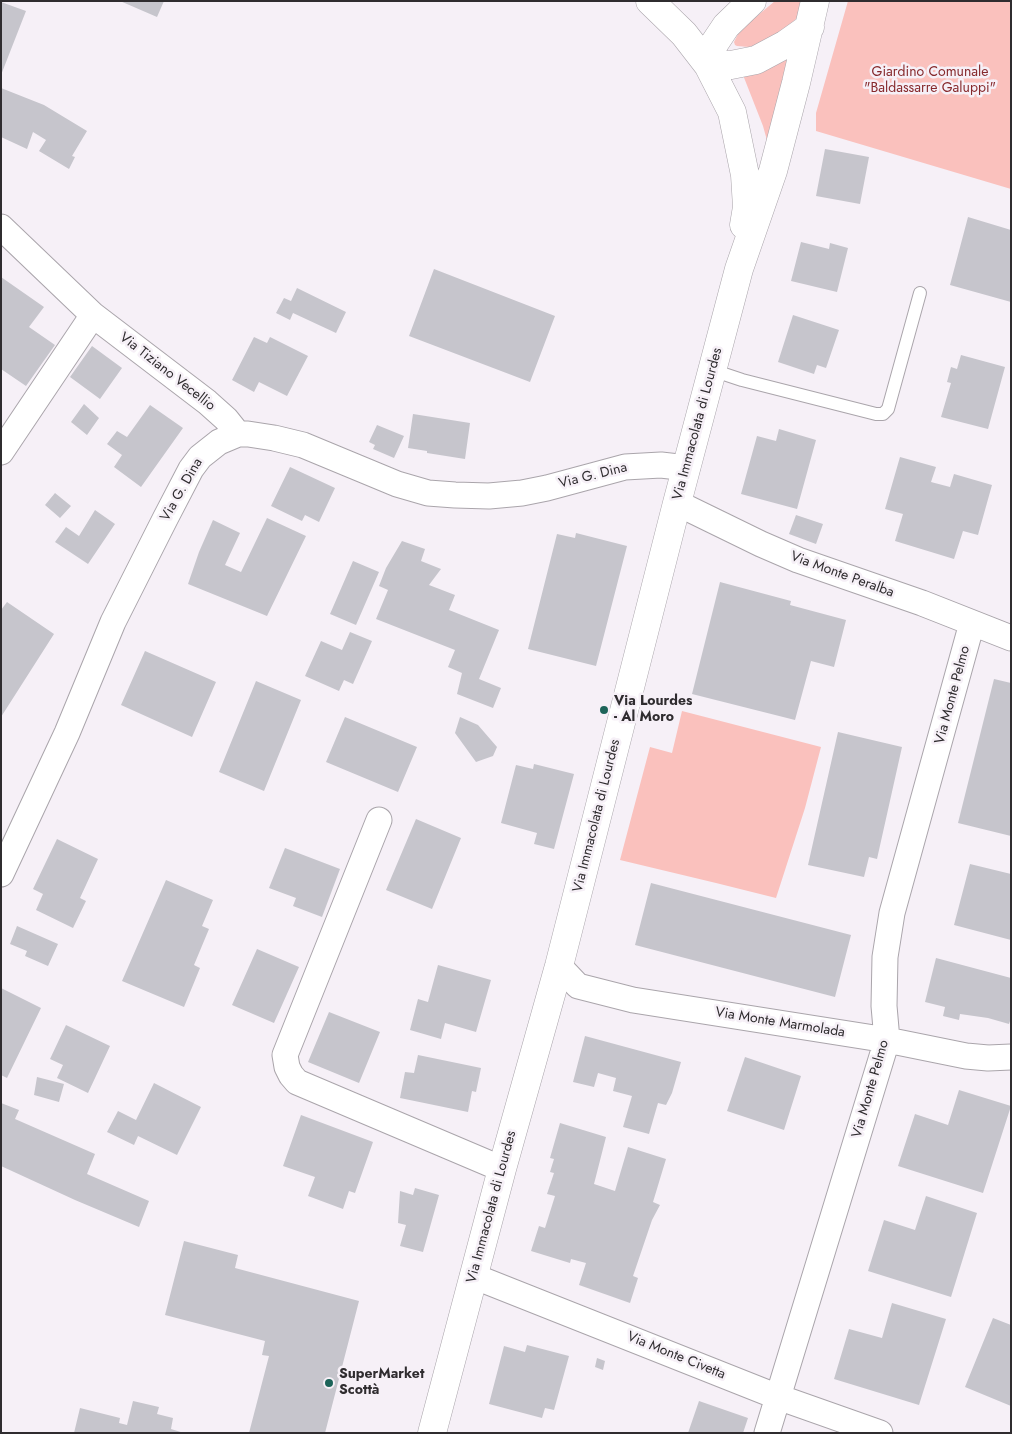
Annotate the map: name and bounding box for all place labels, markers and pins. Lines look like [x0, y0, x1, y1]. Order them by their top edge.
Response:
place label: Via Lourdes - Al Moro [614, 694, 692, 726]
marker: Via Lourdes - Al Moro [598, 704, 610, 716]
place label: SuperMarket Scottà [339, 1367, 424, 1400]
marker: SuperMarket Scottà [323, 1377, 335, 1389]

